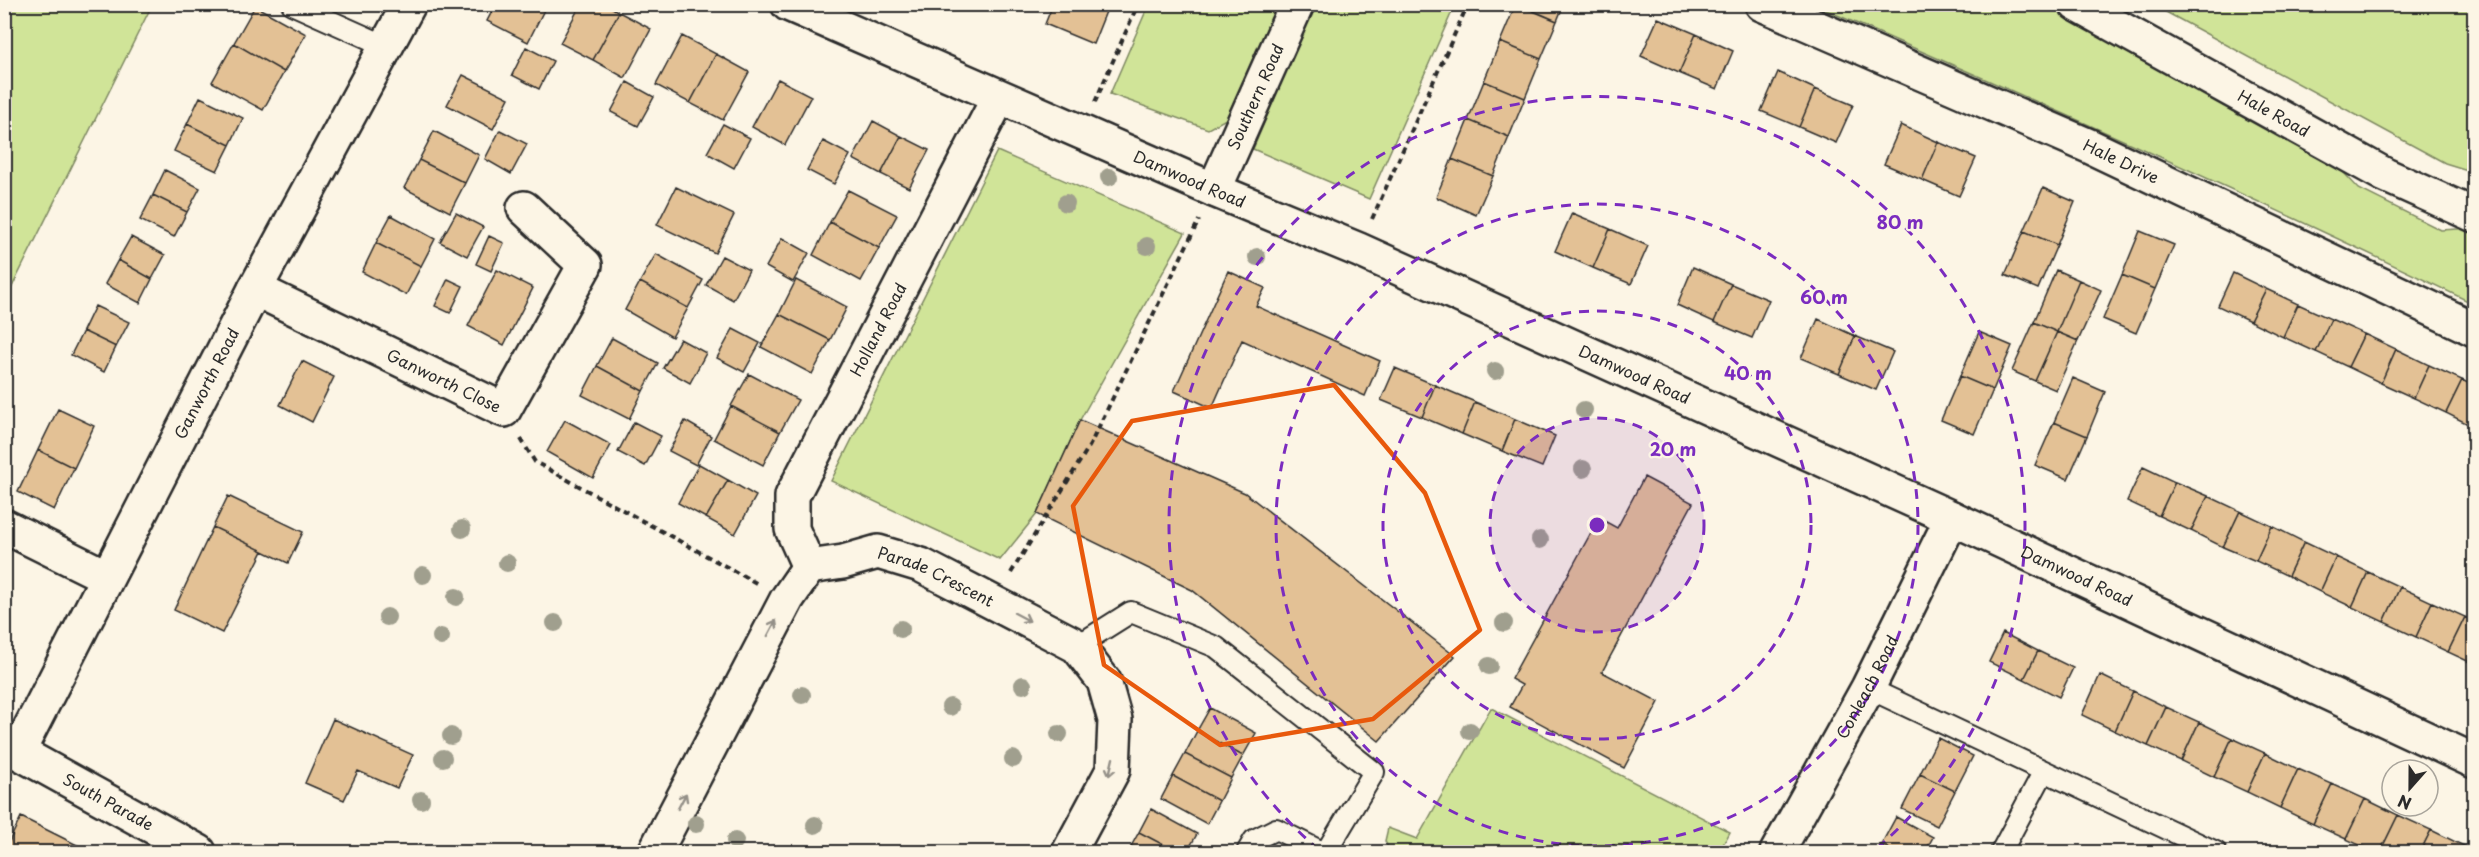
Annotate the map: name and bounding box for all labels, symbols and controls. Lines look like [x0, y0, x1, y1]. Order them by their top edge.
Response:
street label: Southern Road [1220, 40, 1289, 153]
street label: Hale Road [2234, 83, 2315, 142]
street label: Hale Drive [2080, 132, 2163, 189]
street label: Damwood Road [1130, 143, 1250, 213]
text: 80 m [1876, 208, 1924, 235]
street label: Holland Road [843, 278, 912, 380]
text: 60 m [1800, 283, 1848, 310]
street label: Ganworth Road [167, 323, 244, 443]
street label: Damwood Road [1575, 338, 1695, 409]
street label: Ganworth Close [383, 342, 506, 418]
text: 40 m [1724, 359, 1772, 386]
text: 20 m [1650, 435, 1696, 462]
centre of rings [1587, 515, 1607, 535]
street label: Damwood Road [2018, 539, 2137, 611]
street label: Parade Crescent [875, 540, 999, 612]
one-way arrow [1013, 611, 1030, 623]
one-way arrow [767, 619, 778, 637]
street label: Conleach Road [1829, 631, 1903, 743]
one-way arrow [1105, 757, 1116, 776]
north arrow [2380, 758, 2440, 818]
street label: South Parade [59, 766, 158, 836]
text: N [2394, 789, 2414, 816]
one-way arrow [677, 792, 688, 810]

